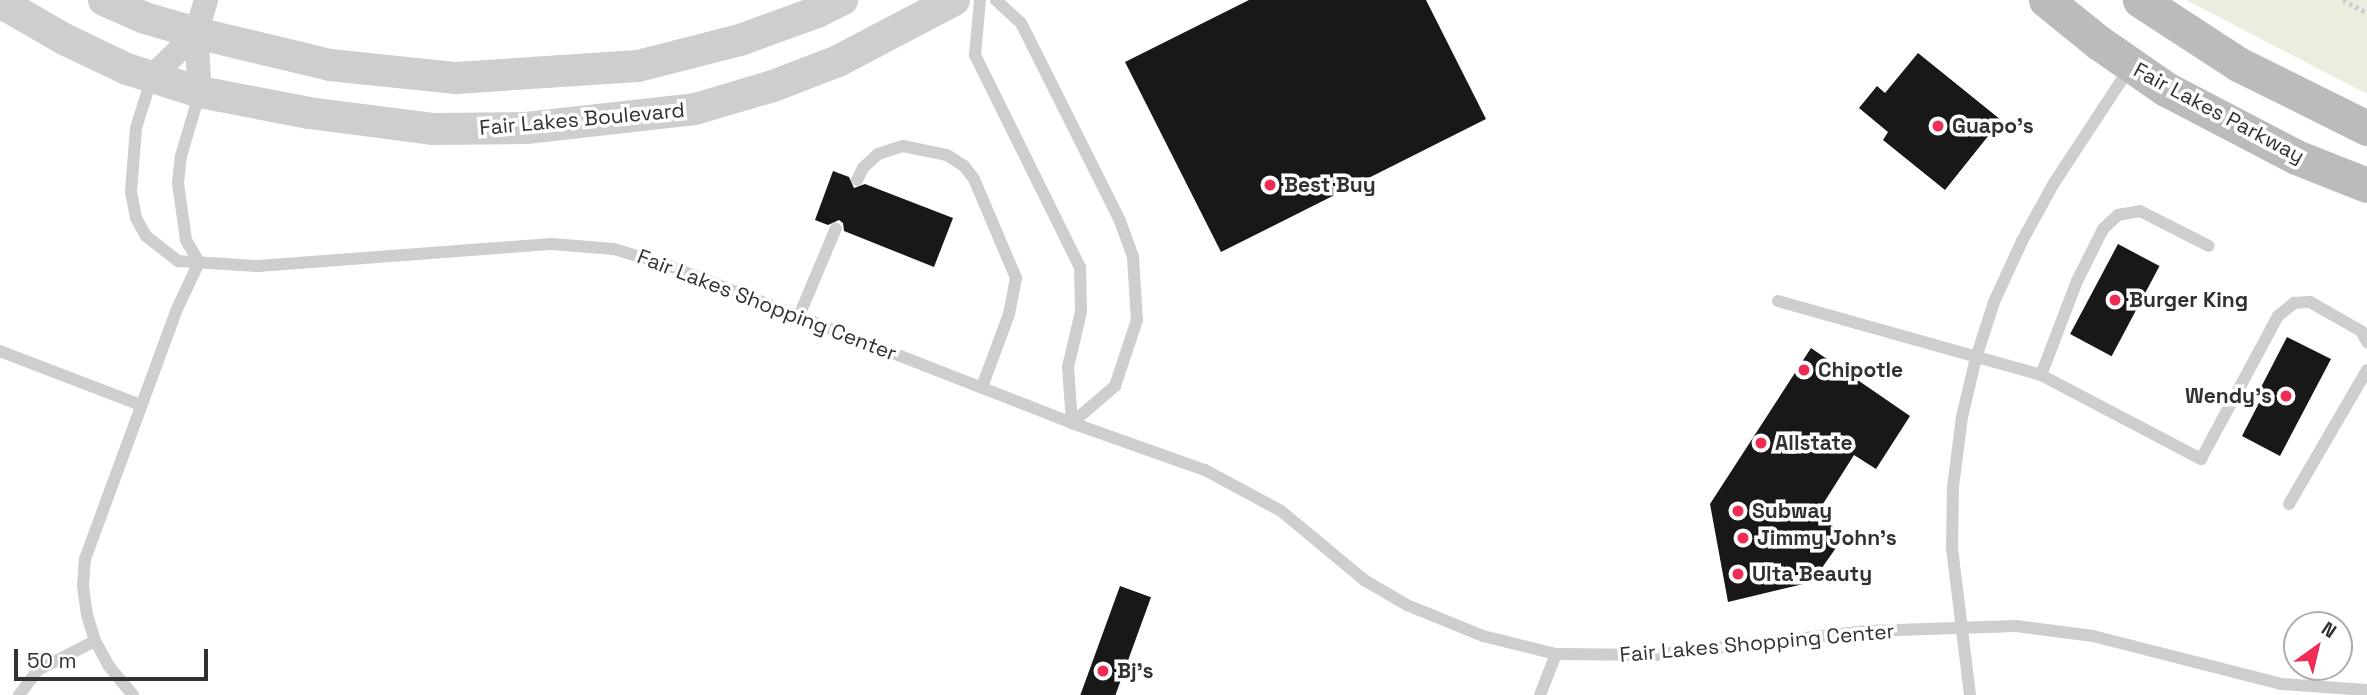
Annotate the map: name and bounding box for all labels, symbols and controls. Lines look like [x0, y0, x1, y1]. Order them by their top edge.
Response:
street label: Fair Lakes Parkway [2129, 57, 2309, 169]
street label: Fair Lakes Boulevard [478, 97, 686, 141]
place label: Guapo's [1952, 113, 2034, 139]
marker: Guapo's [1930, 118, 1946, 134]
place label: Best Buy [1284, 172, 1376, 198]
marker: Best Buy [1262, 177, 1278, 193]
street label: Fair Lakes Shopping Center [634, 244, 900, 366]
place label: Burger King [2129, 287, 2248, 313]
marker: Burger King [2107, 292, 2123, 308]
place label: Chipotle [1818, 357, 1903, 383]
marker: Chipotle [1796, 362, 1812, 378]
place label: Wendy's [2185, 383, 2272, 409]
marker: Wendy's [2278, 388, 2294, 404]
place label: Allstate [1775, 430, 1853, 456]
marker: Allstate [1753, 435, 1769, 451]
place label: Subway [1752, 498, 1832, 524]
marker: Subway [1730, 503, 1746, 519]
place label: Jimmy John's [1757, 525, 1897, 551]
marker: Jimmy John's [1735, 530, 1751, 546]
place label: Ulta Beauty [1752, 561, 1872, 587]
marker: Ulta Beauty [1730, 566, 1746, 582]
north arrow [2283, 611, 2353, 681]
text: N [2317, 616, 2341, 644]
street label: Fair Lakes Shopping Center [1619, 618, 1895, 668]
scale bar [18, 636, 212, 680]
text: 50 m [27, 647, 77, 674]
place label: Bj's [1117, 658, 1154, 684]
marker: Bj's [1095, 663, 1111, 679]

